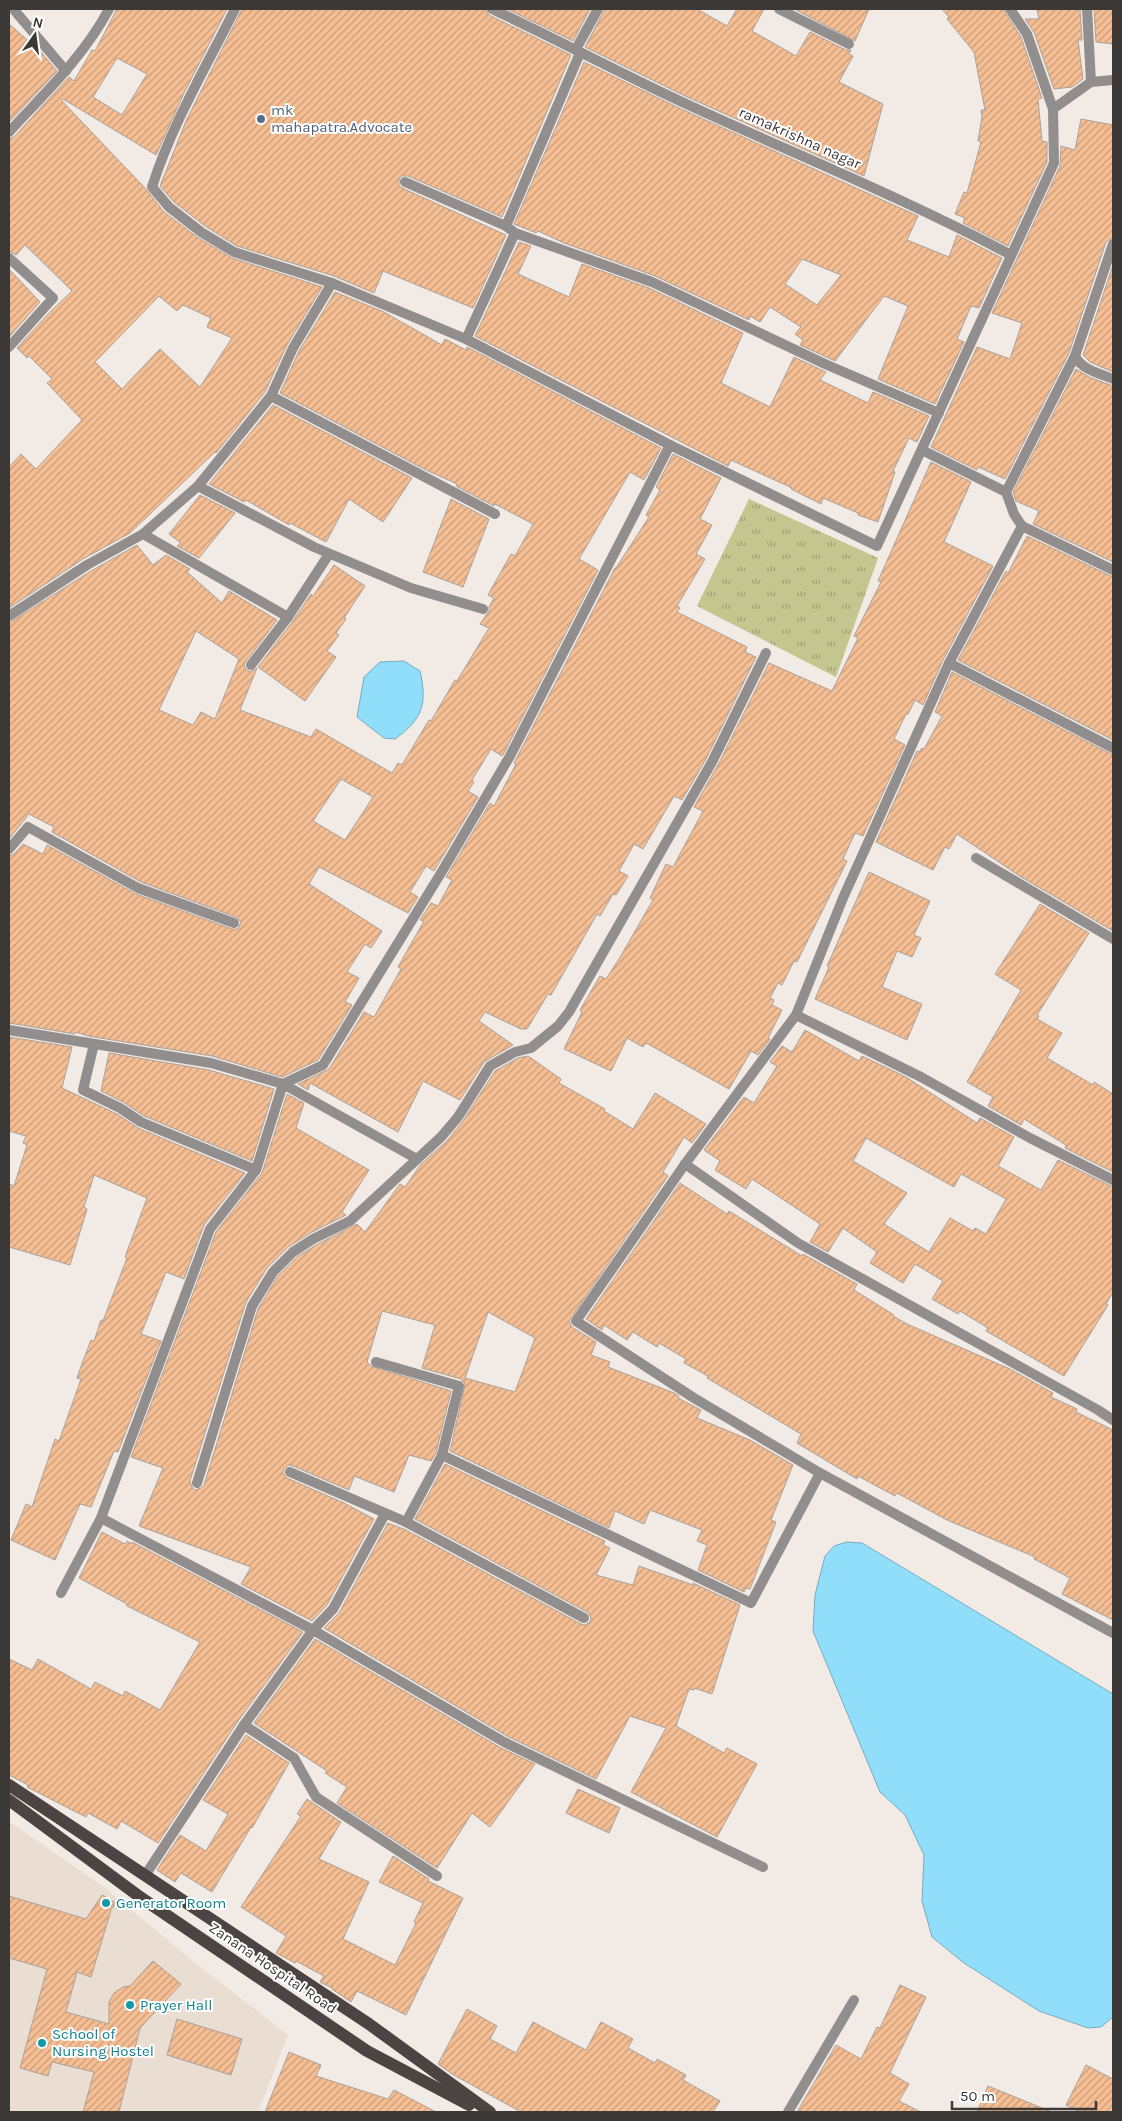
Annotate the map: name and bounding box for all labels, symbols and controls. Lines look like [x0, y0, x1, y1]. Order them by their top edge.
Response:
north arrow [10, 10, 60, 60]
text: N [31, 13, 45, 32]
place label: mk mahapatra.Advocate [271, 101, 412, 136]
street label: ramakrishna nagar [736, 103, 864, 173]
marker: mk mahapatra.Advocate [255, 113, 267, 125]
place label: Generator Room [116, 1894, 226, 1912]
marker: Generator Room [100, 1897, 112, 1909]
street label: Zanana Hospital Road [205, 1918, 341, 2018]
place label: Prayer Hall [140, 1996, 212, 2014]
marker: Prayer Hall [124, 1999, 136, 2011]
place label: School of Nursing Hostel [52, 2025, 154, 2060]
marker: School of Nursing Hostel [36, 2037, 48, 2049]
scale bar [952, 2078, 1096, 2110]
text: 50 m [960, 2087, 995, 2105]

